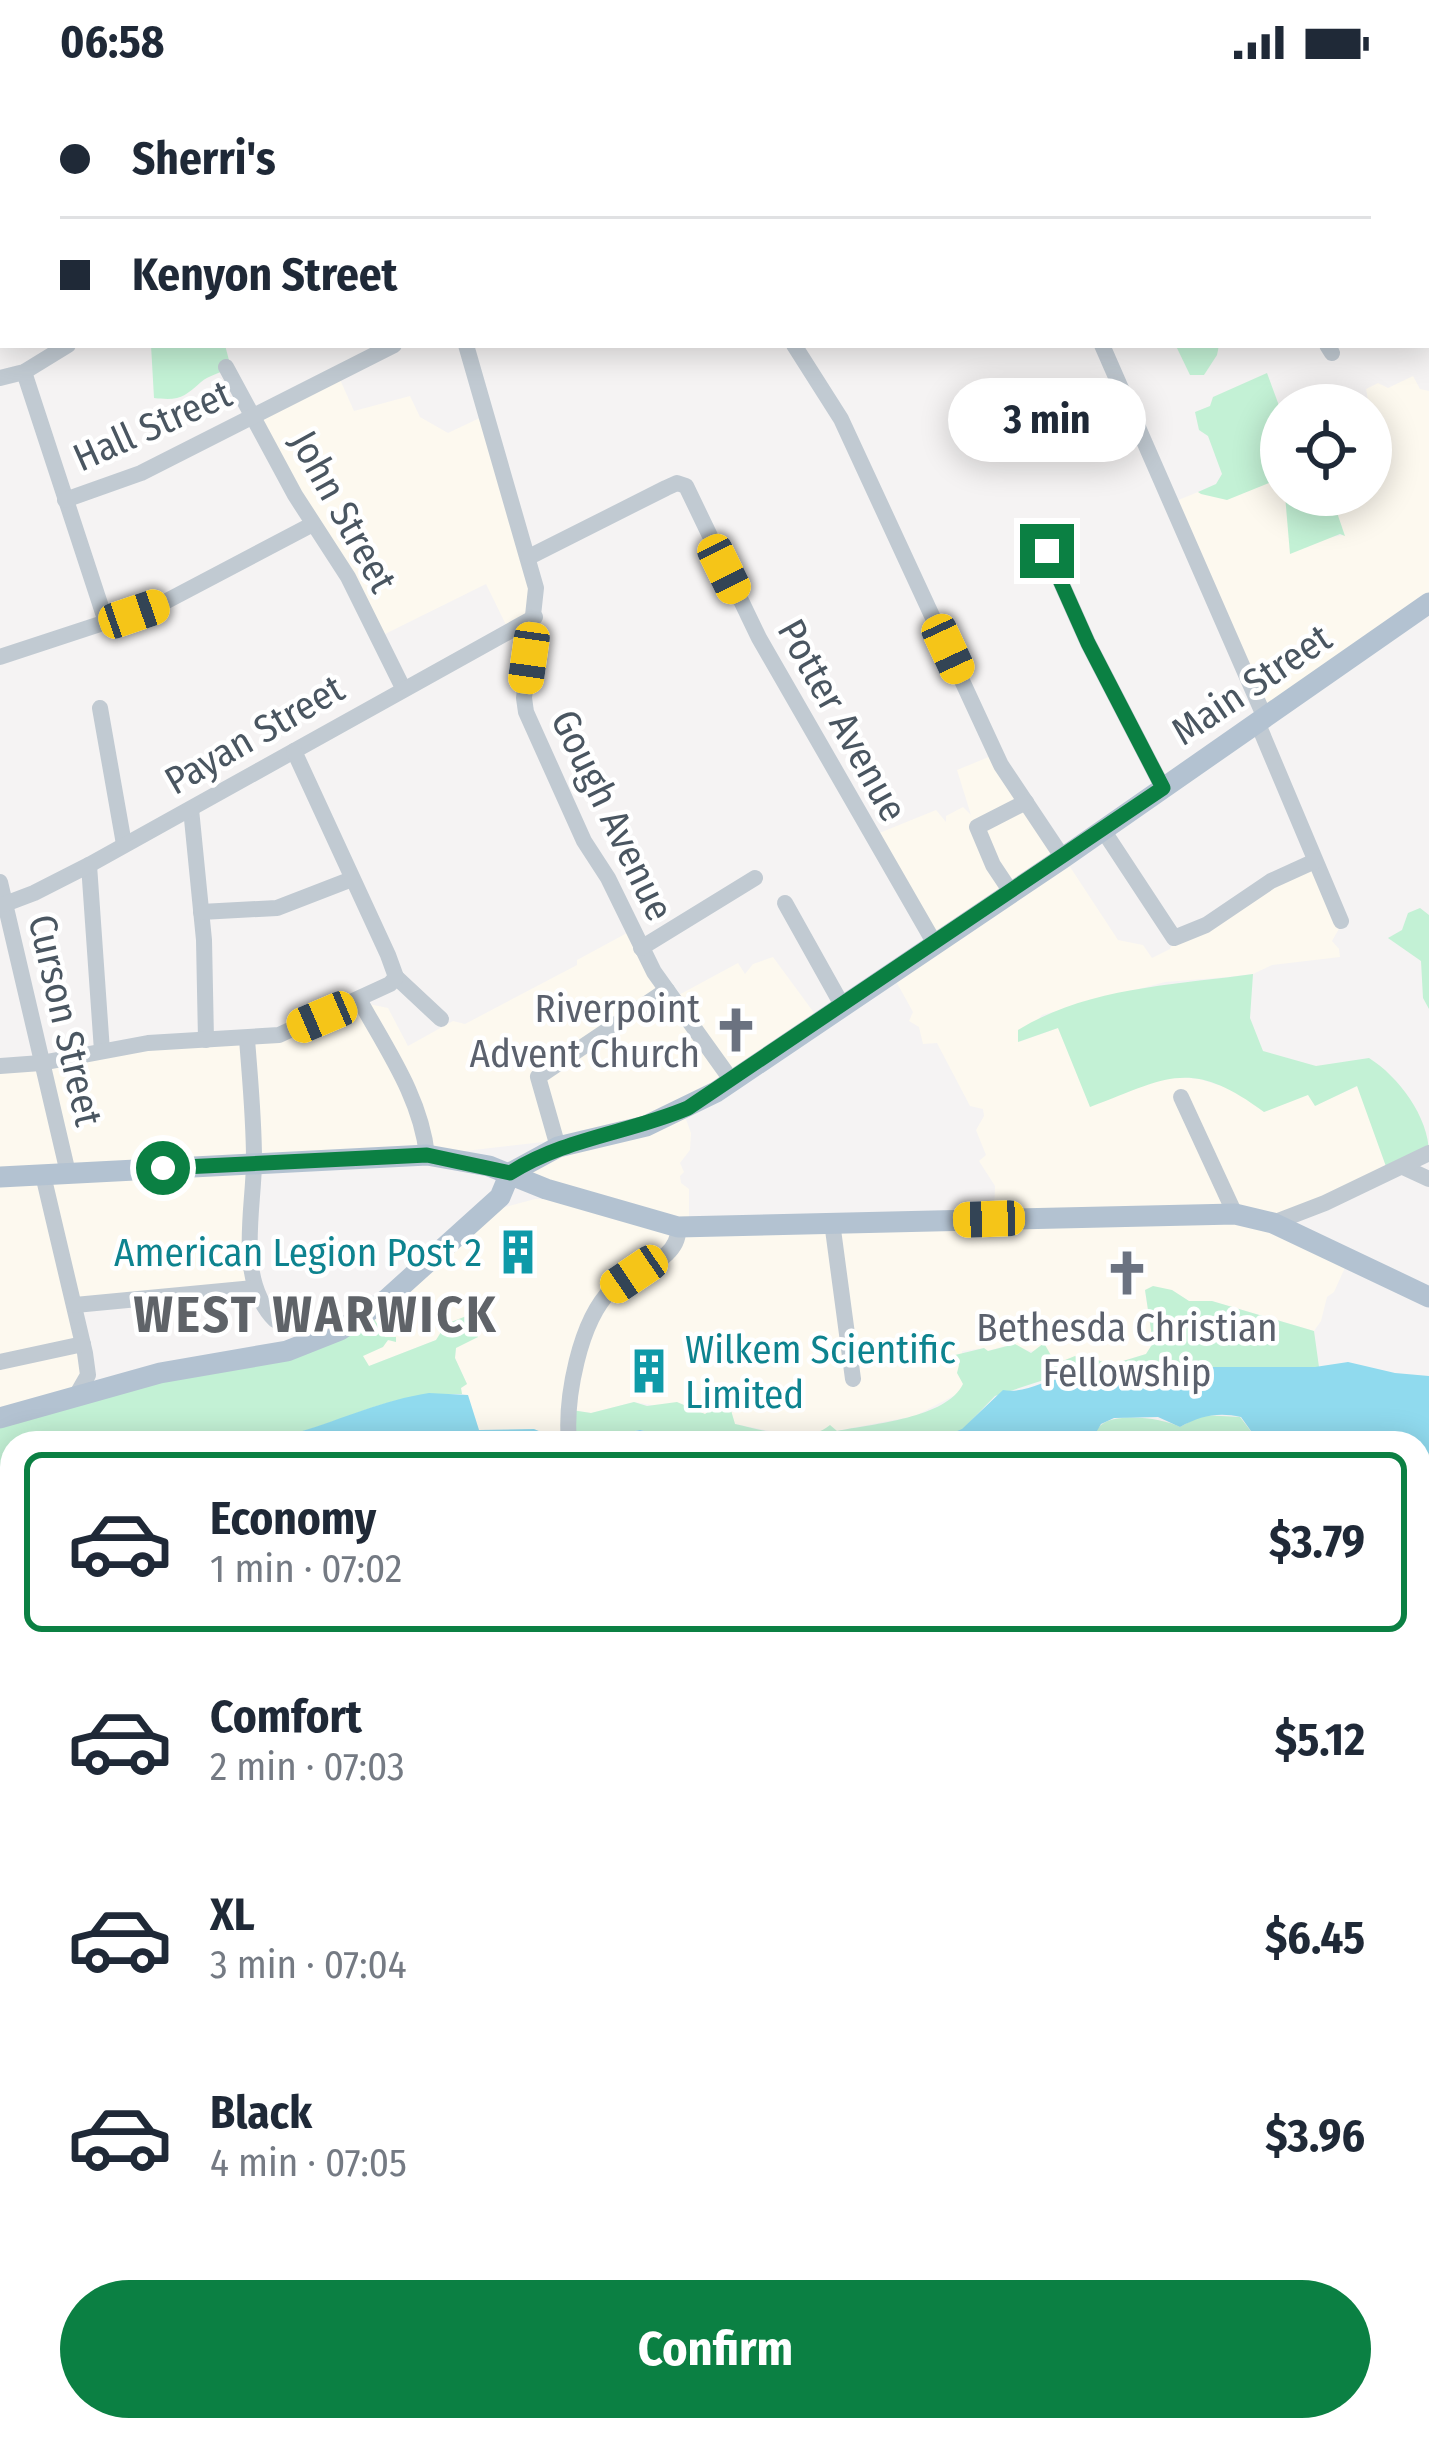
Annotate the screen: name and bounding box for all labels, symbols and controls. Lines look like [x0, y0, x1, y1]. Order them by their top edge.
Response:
text: 06:58 [60, 15, 165, 69]
text: Sherri's [132, 132, 276, 186]
text: Kenyon Street [132, 248, 397, 302]
street label: Hall Street [66, 371, 239, 481]
callout: 3 min [948, 377, 1146, 461]
map controls [1260, 384, 1392, 516]
button: locate [1260, 384, 1392, 516]
text: 3 min [1004, 397, 1090, 443]
street label: John Street [280, 423, 406, 600]
route end [1020, 524, 1074, 578]
car [692, 529, 756, 609]
car [94, 585, 174, 643]
car [916, 609, 980, 689]
street label: Potter Avenue [768, 611, 917, 830]
street label: Main Street [1163, 615, 1340, 755]
car [506, 620, 552, 696]
street label: Payan Street [157, 665, 352, 804]
street label: Gough Avenue [541, 703, 683, 928]
street label: Curson Street [18, 910, 112, 1131]
car [282, 986, 362, 1048]
place label: Riverpoint Advent Church [470, 986, 700, 1077]
church icon: Riverpoint Advent Church [711, 1005, 761, 1055]
route start [136, 1141, 190, 1195]
car [952, 1200, 1026, 1238]
building icon: American Legion Post 2 [493, 1227, 543, 1277]
place label: American Legion Post 2 [114, 1230, 482, 1276]
car [594, 1239, 674, 1309]
church icon: Bethesda Christian Fellowship [1102, 1248, 1152, 1298]
district label: WEST WARWICK [133, 1284, 499, 1346]
place label: Bethesda Christian Fellowship [976, 1305, 1278, 1396]
place label: Wilkem Scientific Limited [685, 1327, 956, 1418]
building icon: Wilkem Scientific Limited [624, 1346, 674, 1396]
icon: car [66, 1488, 174, 1596]
text: Economy [210, 1492, 376, 1546]
text: $3.79 [1269, 1515, 1365, 1569]
text: 1 min · 07:02 [210, 1546, 402, 1592]
icon: car [66, 1686, 174, 1794]
text: Comfort [210, 1690, 362, 1744]
text: $5.12 [1275, 1713, 1365, 1767]
text: 2 min · 07:03 [210, 1744, 405, 1790]
icon: car [66, 1884, 174, 1992]
text: XL [210, 1888, 255, 1942]
text: $6.45 [1265, 1911, 1365, 1965]
text: 3 min · 07:04 [210, 1942, 407, 1988]
icon: car [66, 2082, 174, 2190]
text: Black [210, 2086, 312, 2140]
text: $3.96 [1265, 2109, 1365, 2163]
text: 4 min · 07:05 [210, 2140, 407, 2186]
button: Confirm [60, 2280, 1371, 2418]

